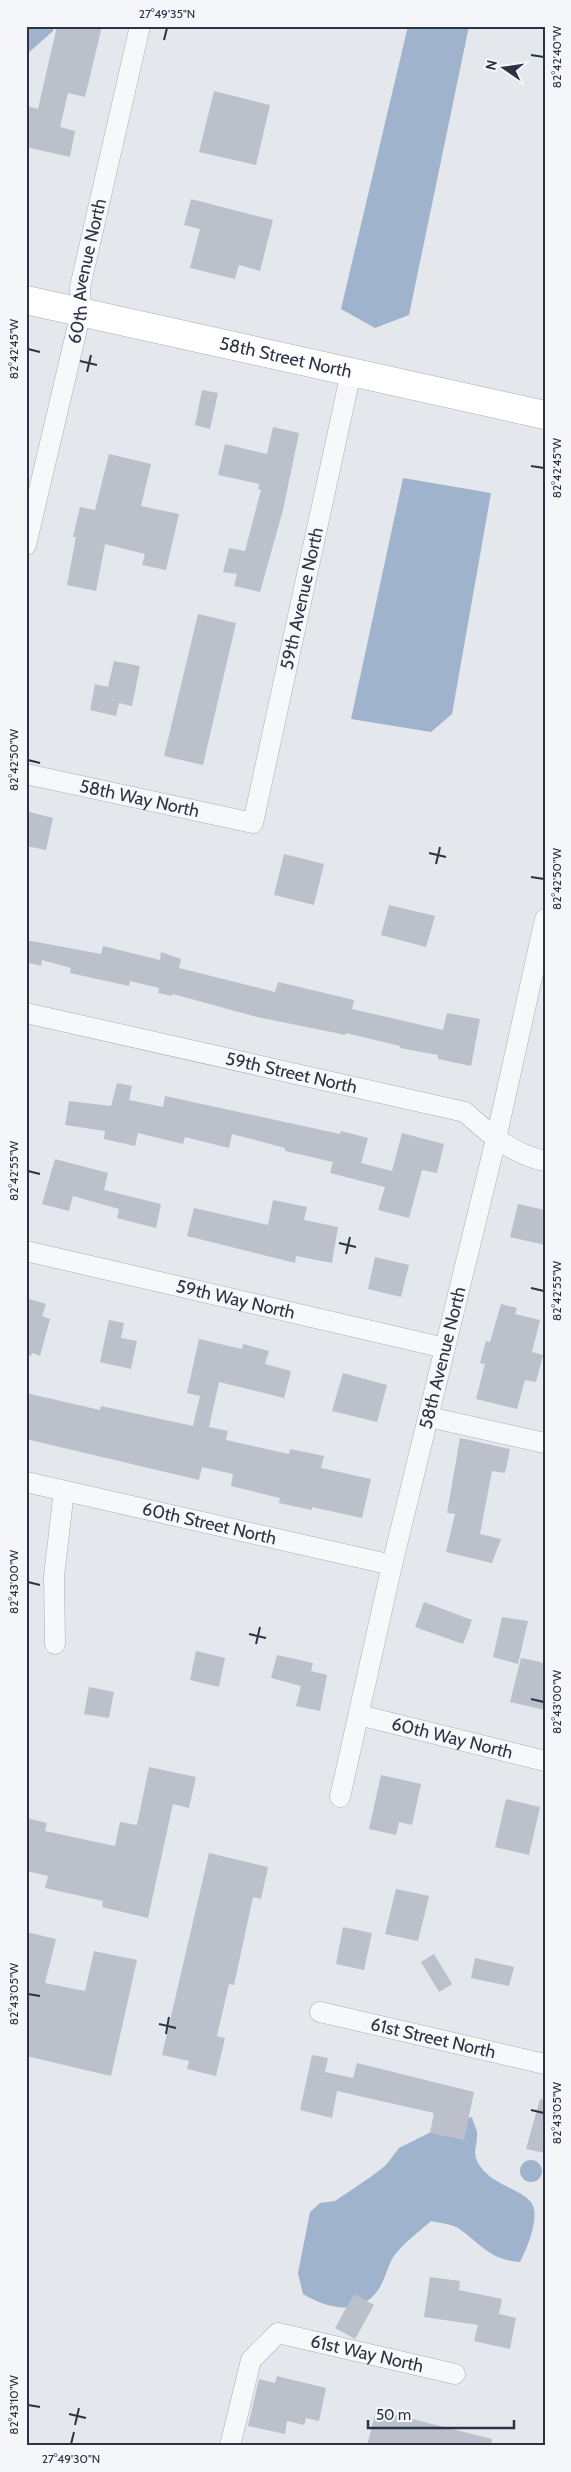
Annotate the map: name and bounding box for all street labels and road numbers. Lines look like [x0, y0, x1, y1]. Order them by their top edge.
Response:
street label: 60th Avenue North [63, 196, 111, 346]
street label: 58th Street North [218, 332, 354, 383]
street label: 59th Avenue North [276, 525, 328, 672]
street label: 58th Way North [77, 775, 201, 822]
street label: 59th Street North [223, 1047, 359, 1098]
street label: 59th Way North [174, 1275, 297, 1324]
street label: 58th Avenue North [415, 1284, 471, 1431]
street label: 60th Street North [140, 1498, 279, 1549]
street label: 60th Way North [389, 1712, 515, 1764]
street label: 61st Street North [368, 2013, 498, 2063]
street label: 61st Way North [308, 2330, 426, 2377]

